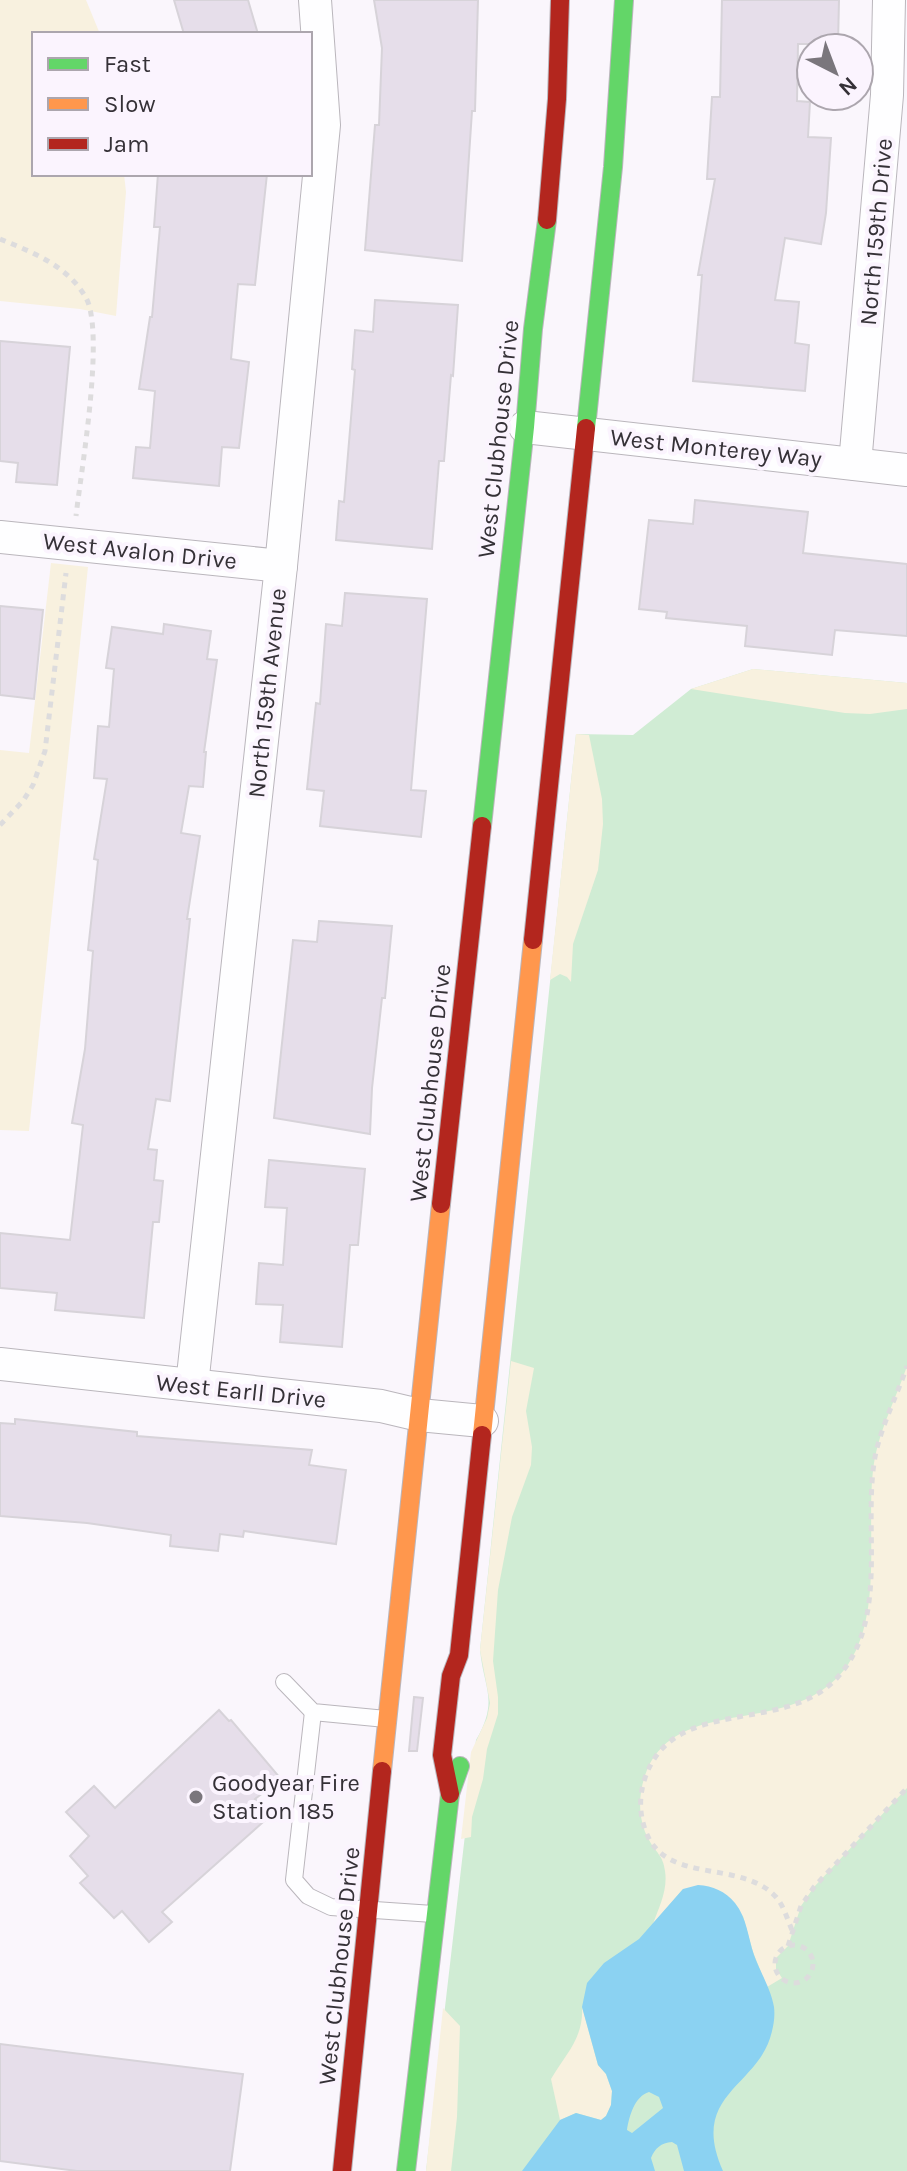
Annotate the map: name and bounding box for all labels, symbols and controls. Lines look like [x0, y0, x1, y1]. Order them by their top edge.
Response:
legend [32, 32, 312, 176]
north arrow [795, 32, 875, 112]
text: Fast [104, 50, 151, 78]
text: N [833, 71, 862, 101]
text: Slow [104, 90, 156, 118]
text: Jam [104, 130, 149, 158]
street label: North 159th Drive [854, 137, 898, 327]
street label: West Clubhouse Drive [472, 319, 524, 559]
street label: West Monterey Way [609, 423, 823, 473]
street label: West Avalon Drive [42, 527, 238, 575]
street label: North 159th Avenue [242, 587, 292, 799]
street label: West Clubhouse Drive [404, 963, 456, 1203]
street label: West Earll Drive [155, 1368, 327, 1414]
place label: Goodyear Fire Station 185 [212, 1769, 360, 1825]
marker: Goodyear Fire Station 185 [187, 1788, 205, 1806]
street label: West Clubhouse Drive [313, 1846, 365, 2086]

